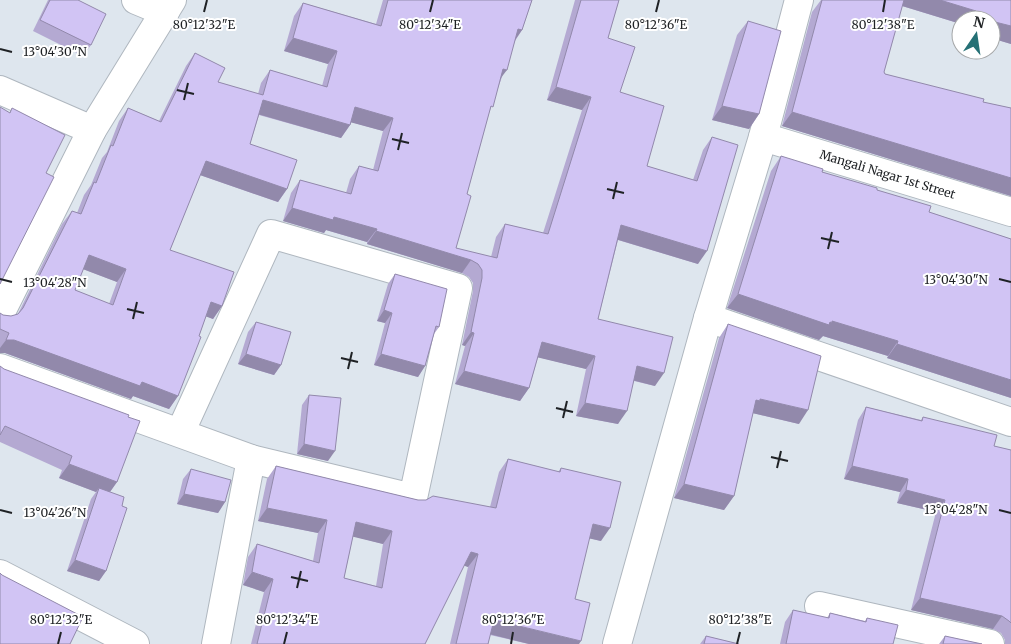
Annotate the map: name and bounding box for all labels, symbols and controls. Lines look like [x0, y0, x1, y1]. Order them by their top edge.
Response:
north arrow [951, 10, 1001, 60]
text: N [972, 12, 986, 32]
text: 80°12'32"E [173, 17, 236, 32]
text: 80°12'34"E [399, 17, 461, 32]
text: 80°12'36"E [625, 17, 688, 32]
text: 80°12'38"E [852, 17, 915, 32]
text: 13°04'30"N [23, 44, 88, 59]
street label: Mangali Nagar 1st Street [818, 147, 958, 202]
text: 13°04'30"N [924, 272, 989, 287]
text: 13°04'28"N [23, 275, 87, 290]
text: 13°04'28"N [924, 502, 988, 517]
text: 13°04'26"N [24, 505, 87, 520]
text: 80°12'32"E [30, 612, 93, 627]
text: 80°12'34"E [256, 612, 318, 627]
text: 80°12'36"E [482, 612, 545, 627]
text: 80°12'38"E [709, 612, 772, 627]

